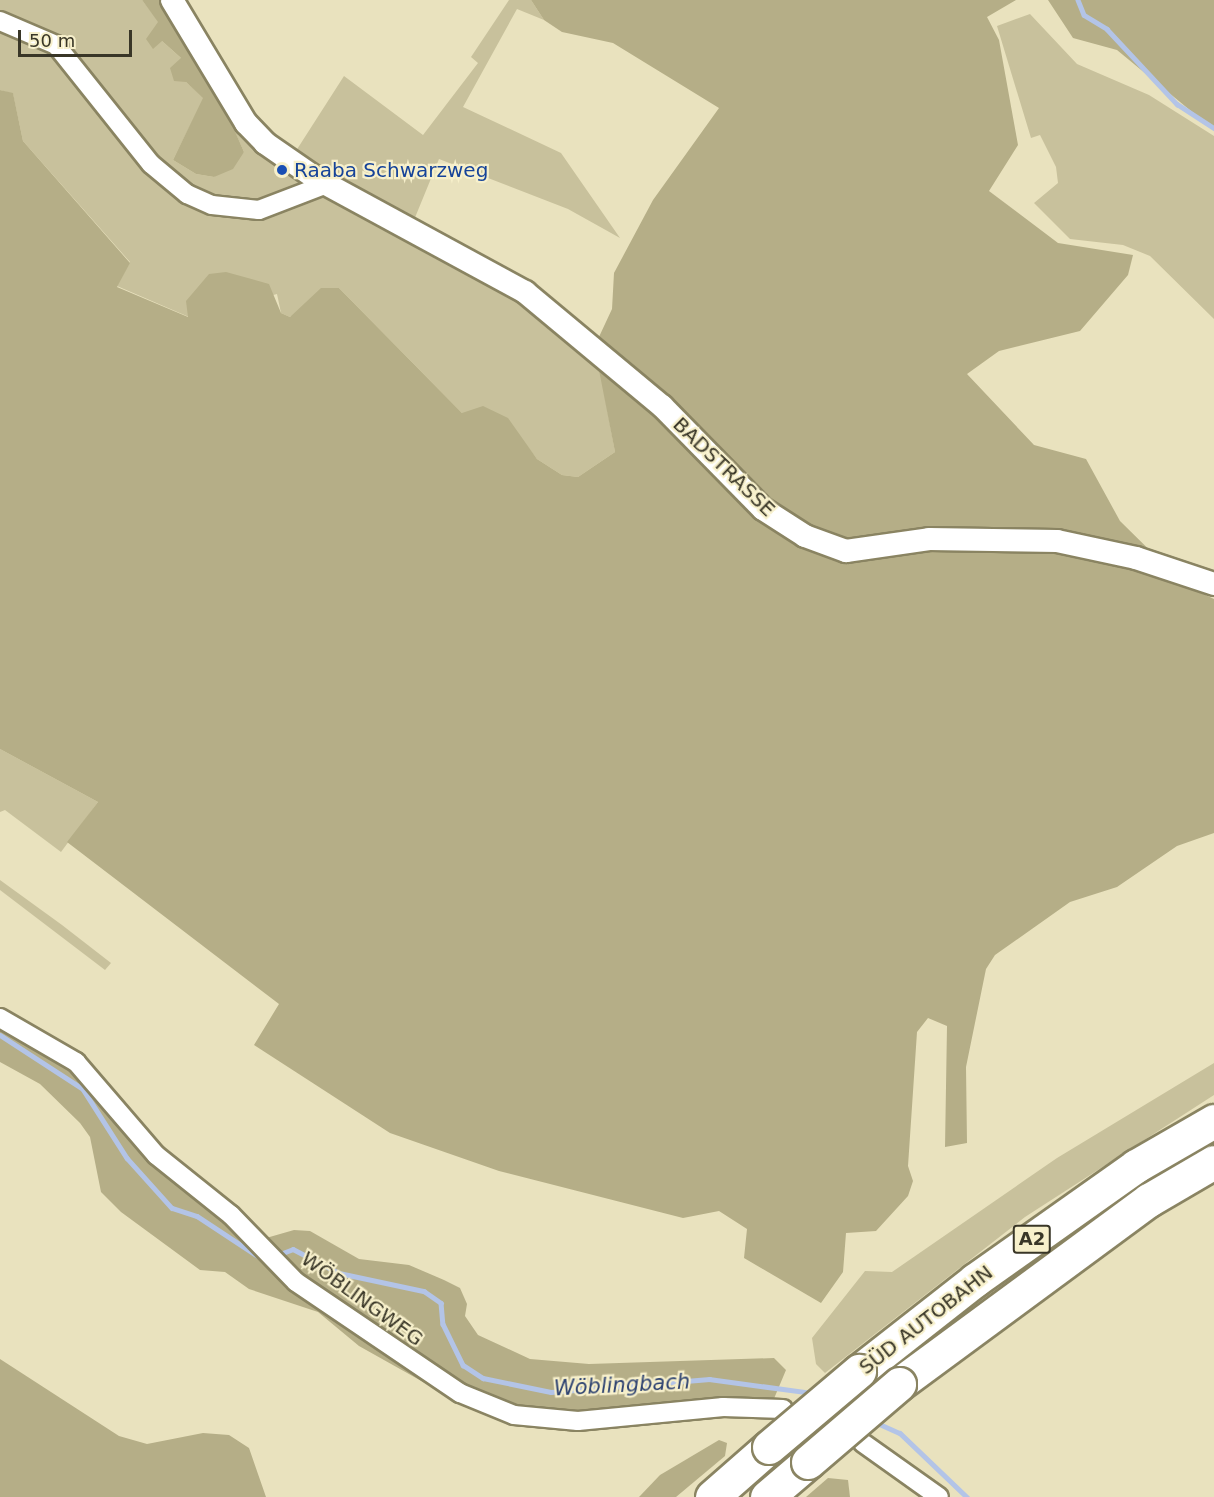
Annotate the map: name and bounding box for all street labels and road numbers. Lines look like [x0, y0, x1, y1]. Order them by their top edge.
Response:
street label: BADSTRASSE [668, 412, 780, 522]
road number: A2 [1012, 1224, 1052, 1254]
street label: WÖBLINGWEG [296, 1247, 428, 1351]
street label: SÜD AUTOBAHN [854, 1260, 998, 1380]

